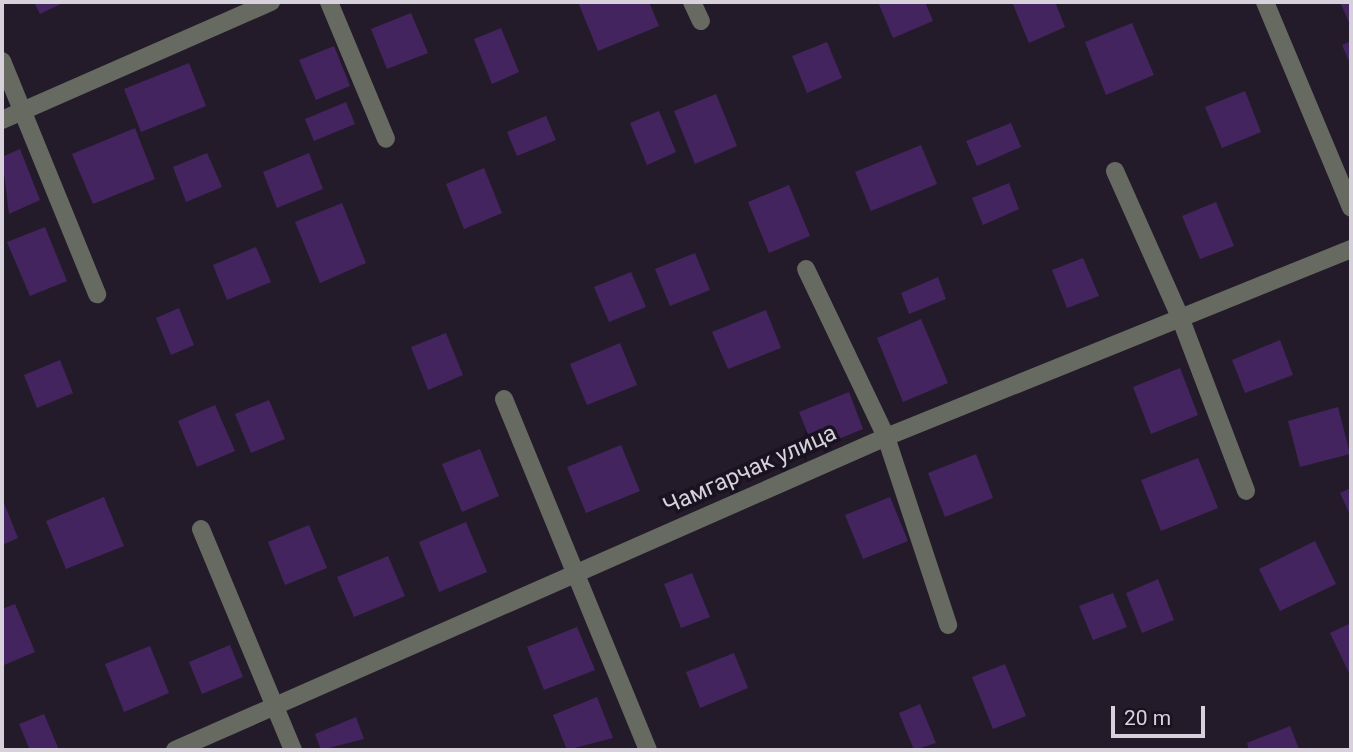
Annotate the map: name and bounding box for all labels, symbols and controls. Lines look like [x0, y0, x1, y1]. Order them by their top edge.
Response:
street label: Чамгарчак улица [659, 419, 841, 521]
scale bar [1115, 692, 1210, 736]
text: 20 m [1124, 706, 1171, 730]

